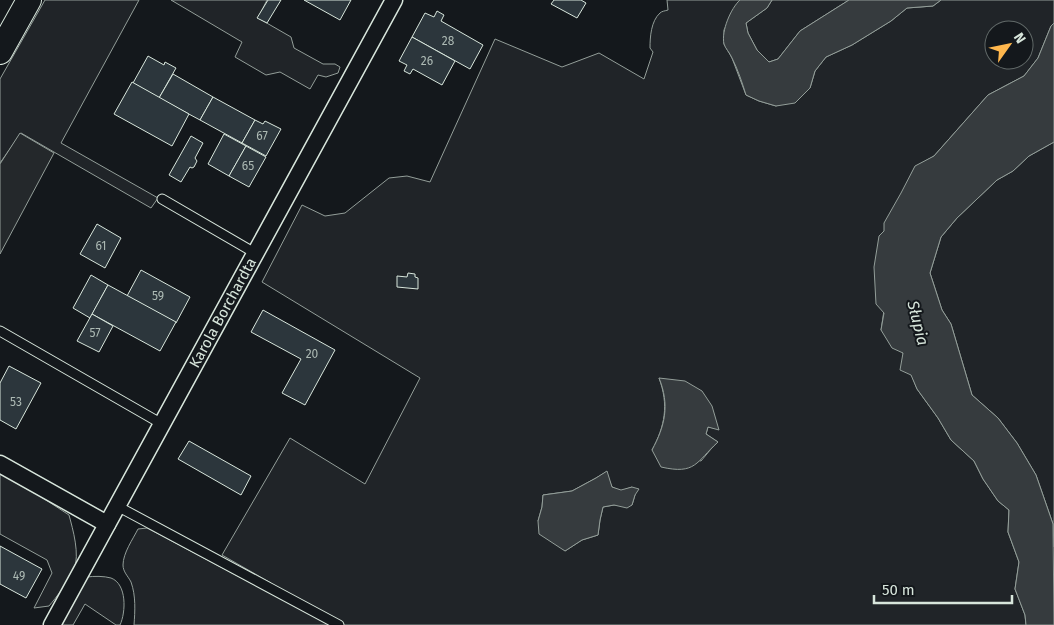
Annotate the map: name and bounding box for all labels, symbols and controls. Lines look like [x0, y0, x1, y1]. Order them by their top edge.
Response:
north arrow [984, 20, 1034, 70]
text: N [1010, 30, 1029, 47]
house number: 28 [442, 34, 455, 48]
house number: 26 [421, 54, 433, 68]
house number: 67 [256, 129, 268, 143]
house number: 65 [242, 159, 254, 173]
house number: 61 [95, 239, 107, 253]
street label: Karola Borchardta [186, 255, 260, 371]
house number: 59 [152, 289, 164, 303]
water label: Słupia [903, 298, 933, 347]
house number: 57 [89, 326, 101, 340]
house number: 20 [306, 347, 319, 361]
house number: 53 [10, 395, 22, 409]
house number: 49 [13, 569, 25, 583]
scale bar [874, 572, 1012, 604]
text: 50 m [882, 581, 915, 599]

